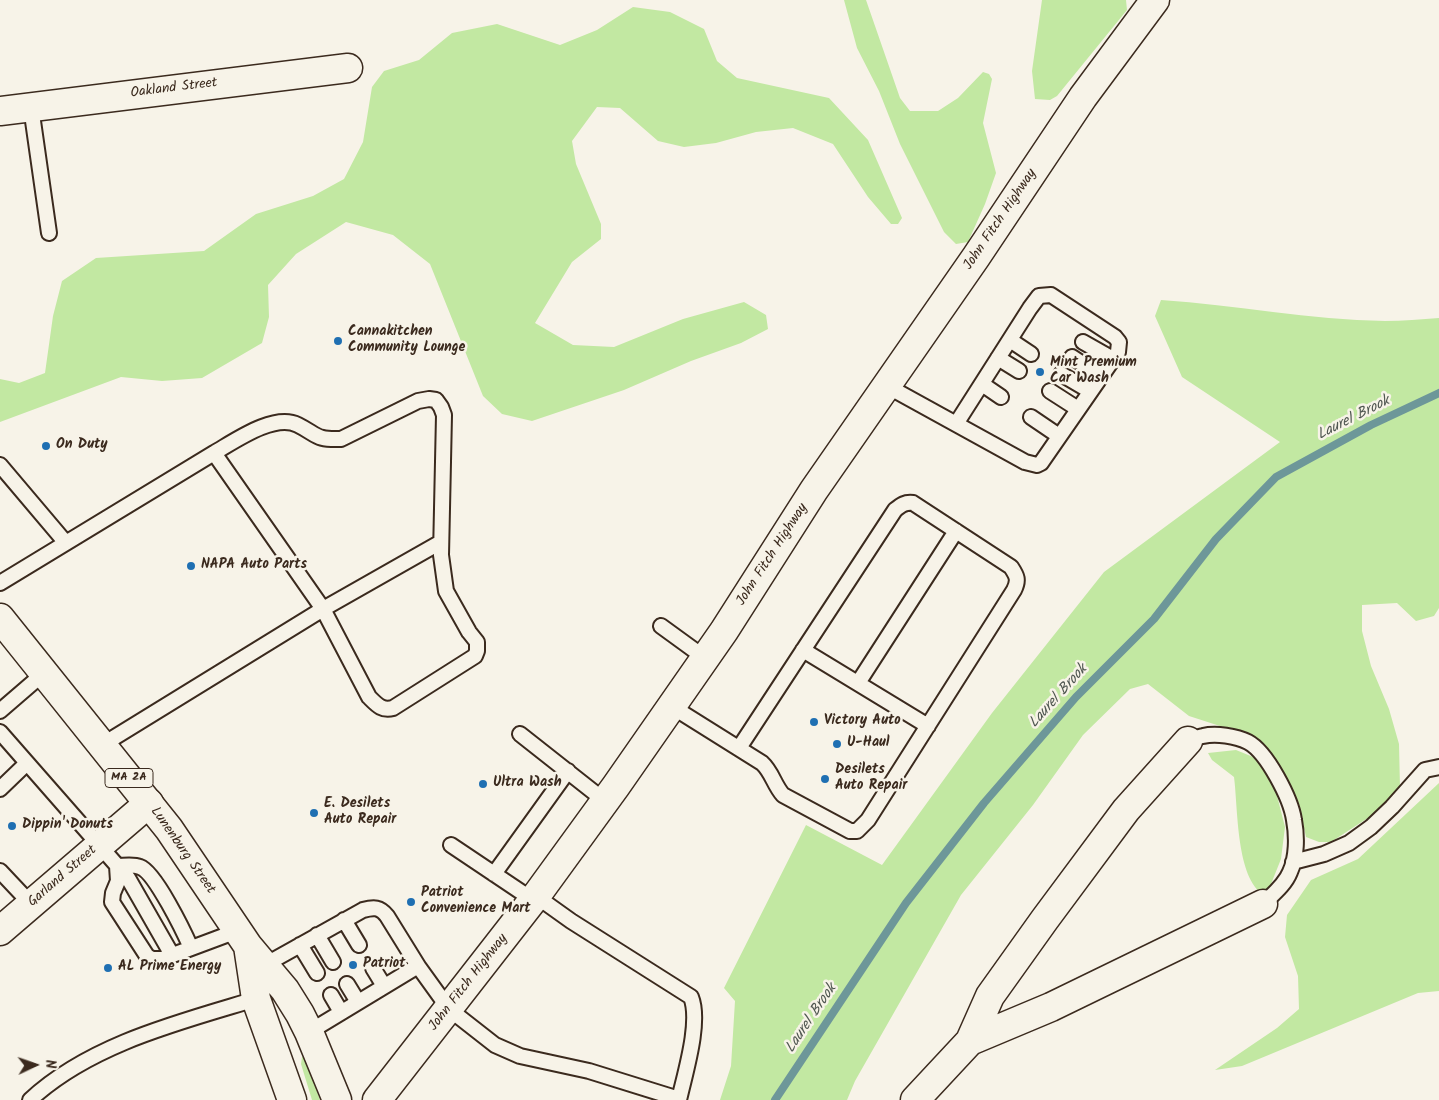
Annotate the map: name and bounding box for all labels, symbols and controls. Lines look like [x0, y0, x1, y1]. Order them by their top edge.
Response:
street label: Oakland Street [130, 75, 218, 103]
street label: John Fitch Highway [961, 166, 1041, 274]
place label: Cannakitchen Community Lounge [348, 325, 465, 358]
marker: Cannakitchen Community Lounge [332, 335, 344, 347]
place label: Mint Premium Car Wash [1050, 356, 1137, 388]
marker: Mint Premium Car Wash [1034, 366, 1046, 378]
water label: Laurel Brook [1315, 393, 1393, 445]
place label: On Duty [56, 438, 108, 454]
marker: On Duty [40, 440, 52, 452]
street label: John Fitch Highway [734, 501, 812, 609]
place label: NAPA Auto Parts [201, 558, 307, 574]
marker: NAPA Auto Parts [185, 560, 197, 572]
water label: Laurel Brook [1026, 662, 1092, 732]
place label: Victory Auto [824, 714, 901, 730]
marker: Victory Auto [808, 716, 820, 728]
place label: U-Haul [847, 736, 890, 752]
marker: U-Haul [831, 738, 843, 750]
place label: Desilets Auto Repair [835, 763, 907, 796]
road number: MA 2A [105, 768, 153, 788]
marker: Desilets Auto Repair [819, 773, 831, 785]
place label: Ultra Wash [493, 776, 562, 792]
marker: Ultra Wash [477, 778, 489, 790]
place label: E. Desilets Auto Repair [324, 797, 396, 830]
street label: Lunenburg Street [146, 804, 218, 898]
marker: E. Desilets Auto Repair [308, 807, 320, 819]
place label: Dippin' Donuts [22, 818, 113, 834]
marker: Dippin' Donuts [6, 820, 18, 832]
street label: Garland Street [25, 843, 101, 911]
place label: Patriot Convenience Mart [421, 886, 531, 919]
marker: Patriot Convenience Mart [405, 896, 417, 908]
street label: John Fitch Highway [426, 931, 512, 1035]
place label: Patriot [363, 957, 406, 973]
marker: Patriot [347, 959, 359, 971]
place label: AL Prime Energy [118, 960, 221, 976]
marker: AL Prime Energy [102, 962, 114, 974]
water label: Laurel Brook [782, 981, 842, 1057]
north arrow [10, 1040, 60, 1090]
text: N [39, 1059, 61, 1069]

